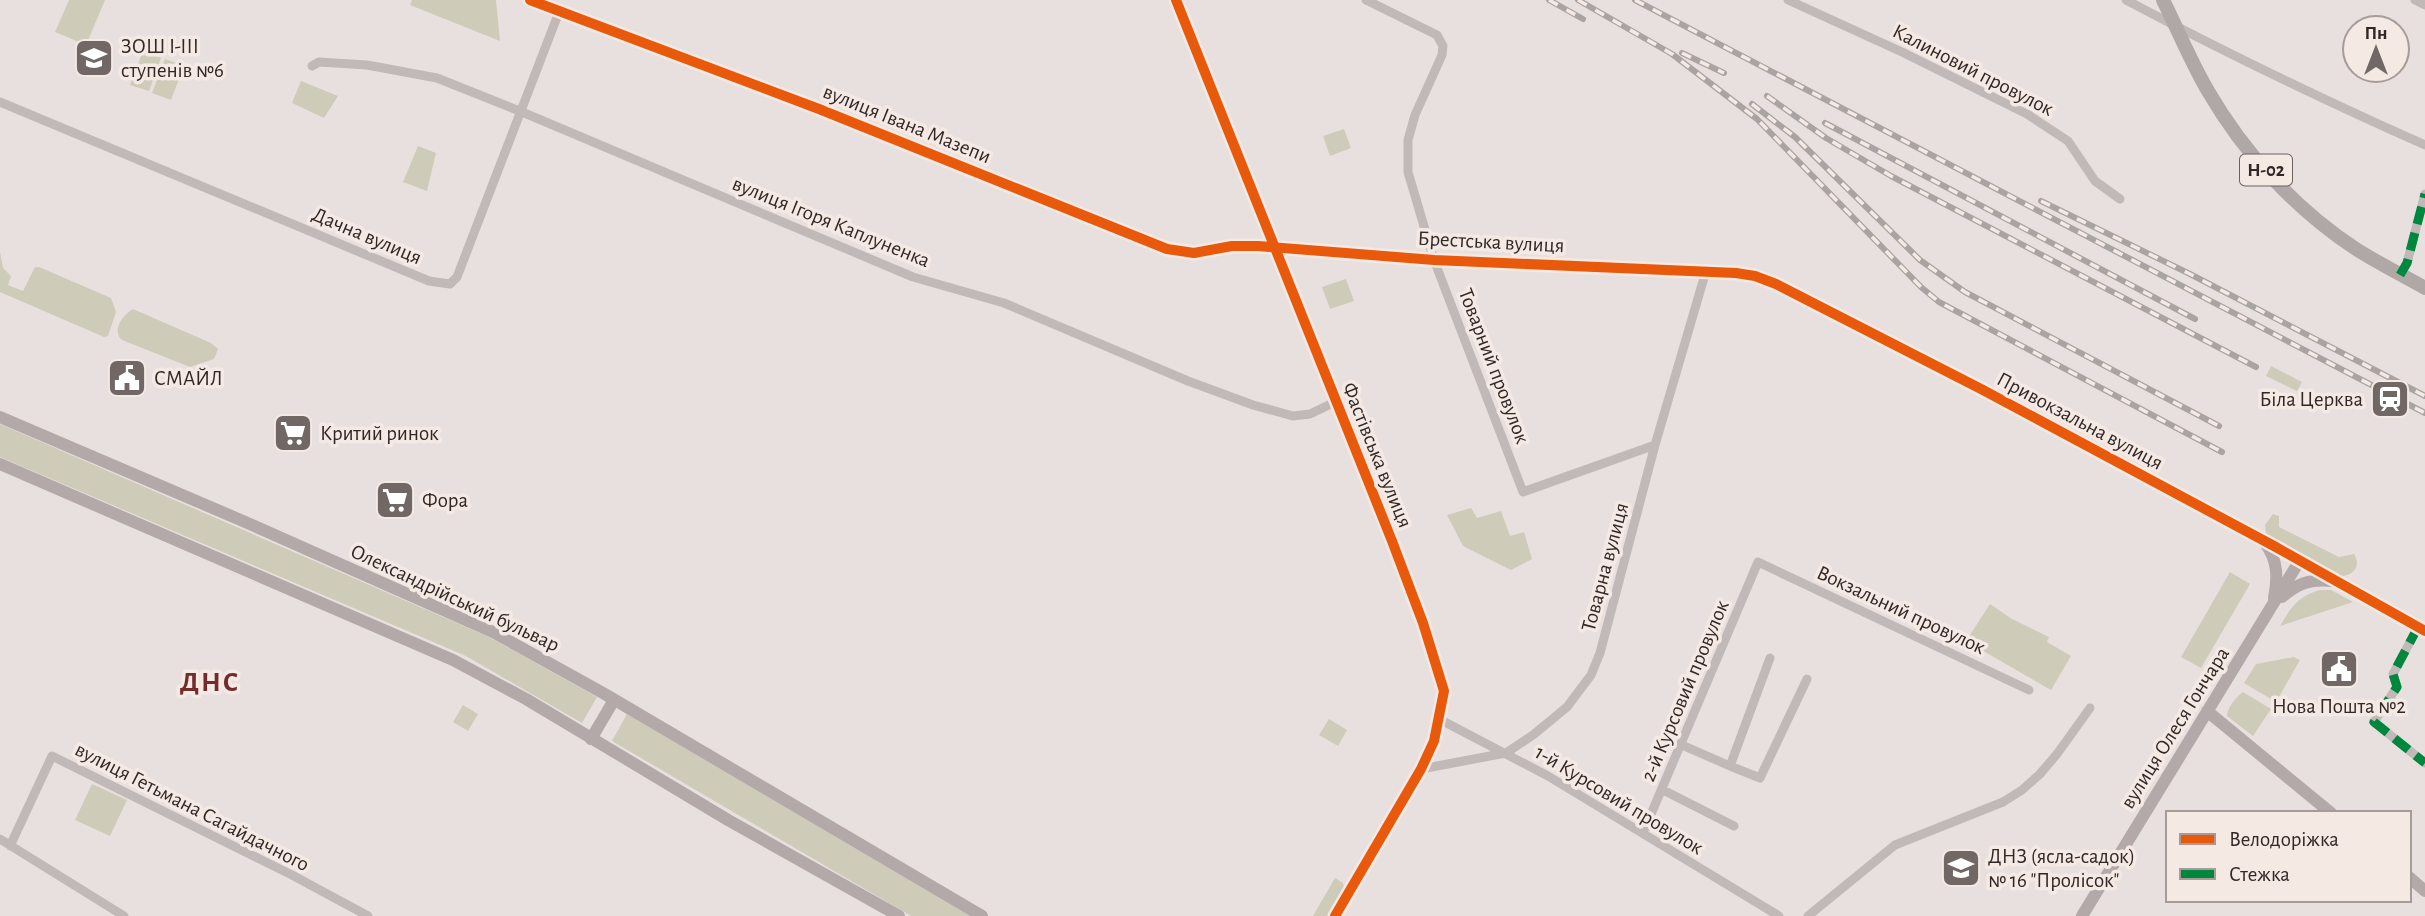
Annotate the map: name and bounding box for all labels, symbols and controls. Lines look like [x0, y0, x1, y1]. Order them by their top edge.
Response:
north arrow [2341, 14, 2411, 84]
street label: Калиновий провулок [1889, 20, 2057, 120]
text: Пн [2364, 24, 2388, 43]
place label: ЗОШ І-ІІІ ступенів №6 [121, 36, 224, 81]
school or university icon: ЗОШ І-ІІІ ступенів №6 [73, 37, 115, 79]
street label: вулиця Івана Мазепи [820, 81, 994, 167]
road number: Н-02 [2240, 154, 2292, 186]
street label: вулиця Ігоря Каплуненка [729, 173, 933, 271]
street label: Дачна вулиця [309, 204, 425, 268]
street label: Брестська вулиця [1417, 228, 1565, 256]
street label: Товарний провулок [1455, 286, 1533, 447]
public building icon: СМАЙЛ [106, 357, 148, 399]
place label: СМАЙЛ [154, 367, 223, 389]
street label: Привокзальна вулиця [1993, 368, 2167, 474]
station icon: Біла Церква [2369, 378, 2411, 420]
street label: Фастівська вулиця [1338, 379, 1416, 531]
place label: Біла Церква [2260, 389, 2363, 410]
supermarket icon: Критий ринок [272, 412, 314, 454]
place label: Критий ринок [320, 423, 439, 444]
supermarket icon: Фора [374, 479, 416, 521]
place label: Фора [422, 490, 468, 511]
street label: Товарна вулиця [1578, 500, 1632, 634]
street label: Олександрійський бульвар [347, 540, 563, 656]
street label: Вокзальний провулок [1814, 562, 1989, 658]
street label: 2-й Курсовий провулок [1637, 597, 1733, 785]
street label: вулиця Олеся Гончара [2117, 643, 2233, 812]
public building icon: Нова Пошта №2 [2318, 648, 2360, 690]
district label: ДНС [180, 669, 240, 697]
place label: Нова Пошта №2 [2272, 696, 2406, 717]
street label: вулиця Гетьмана Сагайдачного [72, 739, 312, 875]
street label: 1-й Курсовий провулок [1531, 741, 1707, 859]
legend [2166, 811, 2411, 902]
text: Велодоріжка [2229, 829, 2339, 850]
place label: ДНЗ (ясла-садок) № 16 "Пролісок" [1988, 846, 2135, 891]
school or university icon: ДНЗ (ясла-садок) № 16 "Пролісок" [1940, 847, 1982, 889]
text: Стежка [2229, 864, 2290, 885]

